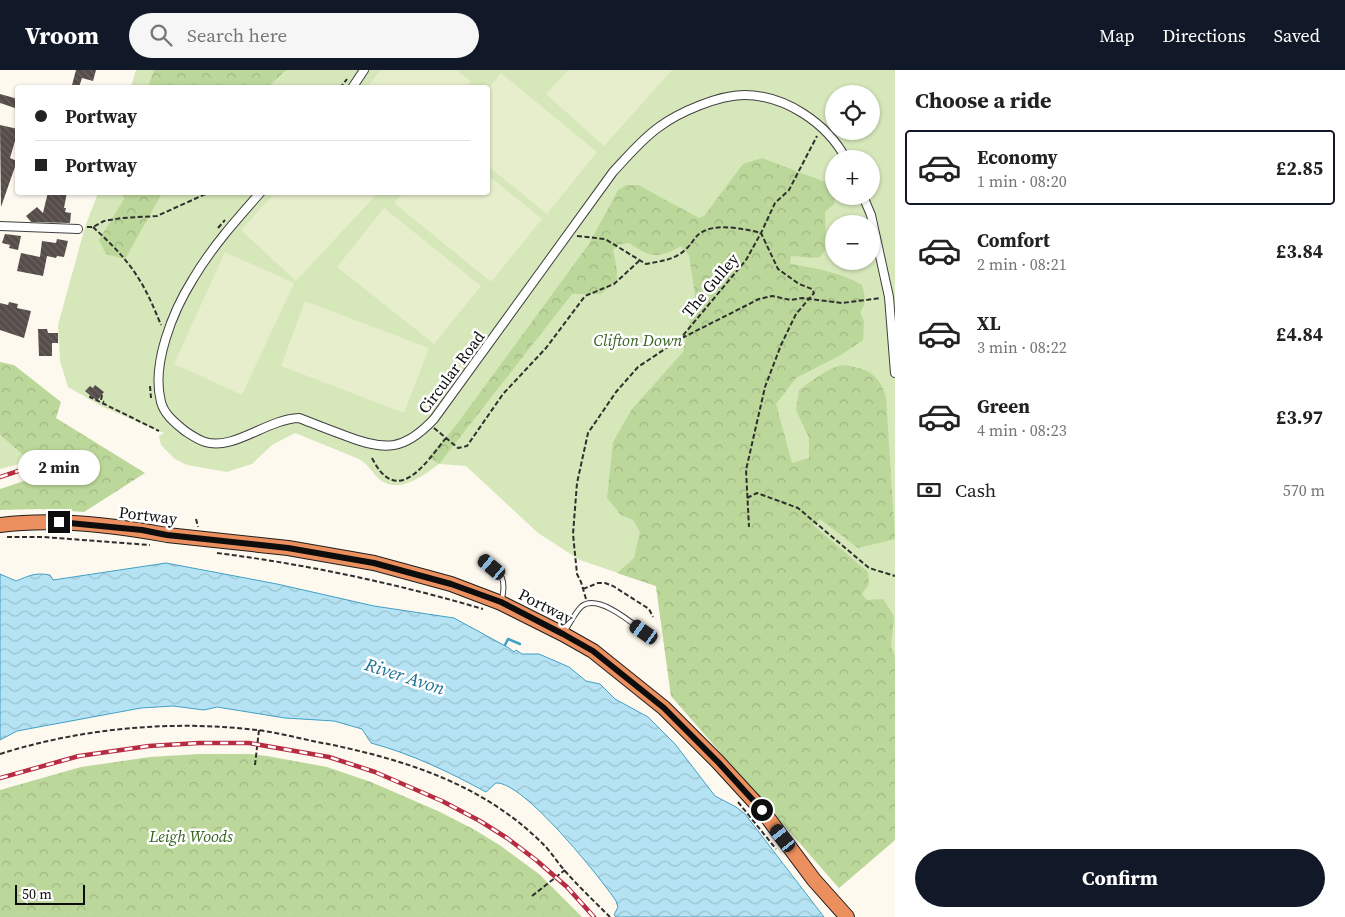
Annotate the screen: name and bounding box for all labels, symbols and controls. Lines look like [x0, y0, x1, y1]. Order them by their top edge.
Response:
search box [129, 13, 479, 58]
text: Vroom [25, 19, 99, 52]
icon: search [147, 21, 175, 49]
text: Search here [187, 22, 287, 48]
text: Map [1099, 23, 1135, 48]
text: Directions [1163, 23, 1246, 48]
text: Saved [1274, 23, 1320, 48]
map controls [825, 85, 880, 270]
button: locate [825, 85, 880, 140]
text: Choose a ride [915, 85, 1052, 115]
text: Portway [65, 103, 137, 129]
text: Economy [977, 144, 1058, 170]
icon: car [917, 145, 962, 190]
button: + [825, 150, 880, 205]
text: Portway [65, 152, 137, 178]
text: £2.85 [1276, 155, 1323, 181]
text: 1 min · 08:20 [977, 170, 1067, 192]
button: − [825, 215, 880, 270]
text: Comfort [977, 227, 1050, 253]
icon: car [917, 228, 962, 273]
text: £3.84 [1276, 238, 1323, 264]
street label: The Gulley [677, 248, 744, 322]
text: 2 min · 08:21 [977, 253, 1067, 275]
text: XL [977, 310, 1000, 336]
icon: car [917, 311, 962, 356]
text: £4.84 [1276, 321, 1323, 347]
street label: Circular Road [413, 326, 489, 418]
park label: Clifton Down [594, 329, 682, 351]
text: 3 min · 08:22 [977, 336, 1067, 358]
text: Green [977, 393, 1030, 419]
icon: car [917, 394, 962, 439]
text: £3.97 [1276, 404, 1323, 430]
text: 4 min · 08:23 [977, 419, 1067, 441]
callout: 2 min [18, 450, 100, 484]
text: 2 min [38, 456, 80, 478]
icon: cash [915, 476, 943, 504]
text: Cash [955, 477, 996, 503]
text: 570 m [1283, 479, 1325, 501]
street label: Portway [118, 501, 179, 530]
route end [48, 511, 70, 533]
car [475, 552, 508, 582]
street label: Portway [515, 583, 578, 629]
car [627, 617, 660, 647]
water label: River Avon [361, 651, 448, 701]
route start [751, 799, 773, 821]
car [767, 822, 798, 854]
park label: Leigh Woods [148, 825, 233, 847]
button: Confirm [915, 849, 1325, 907]
scale bar [15, 882, 85, 905]
text: 50 m [22, 884, 52, 904]

